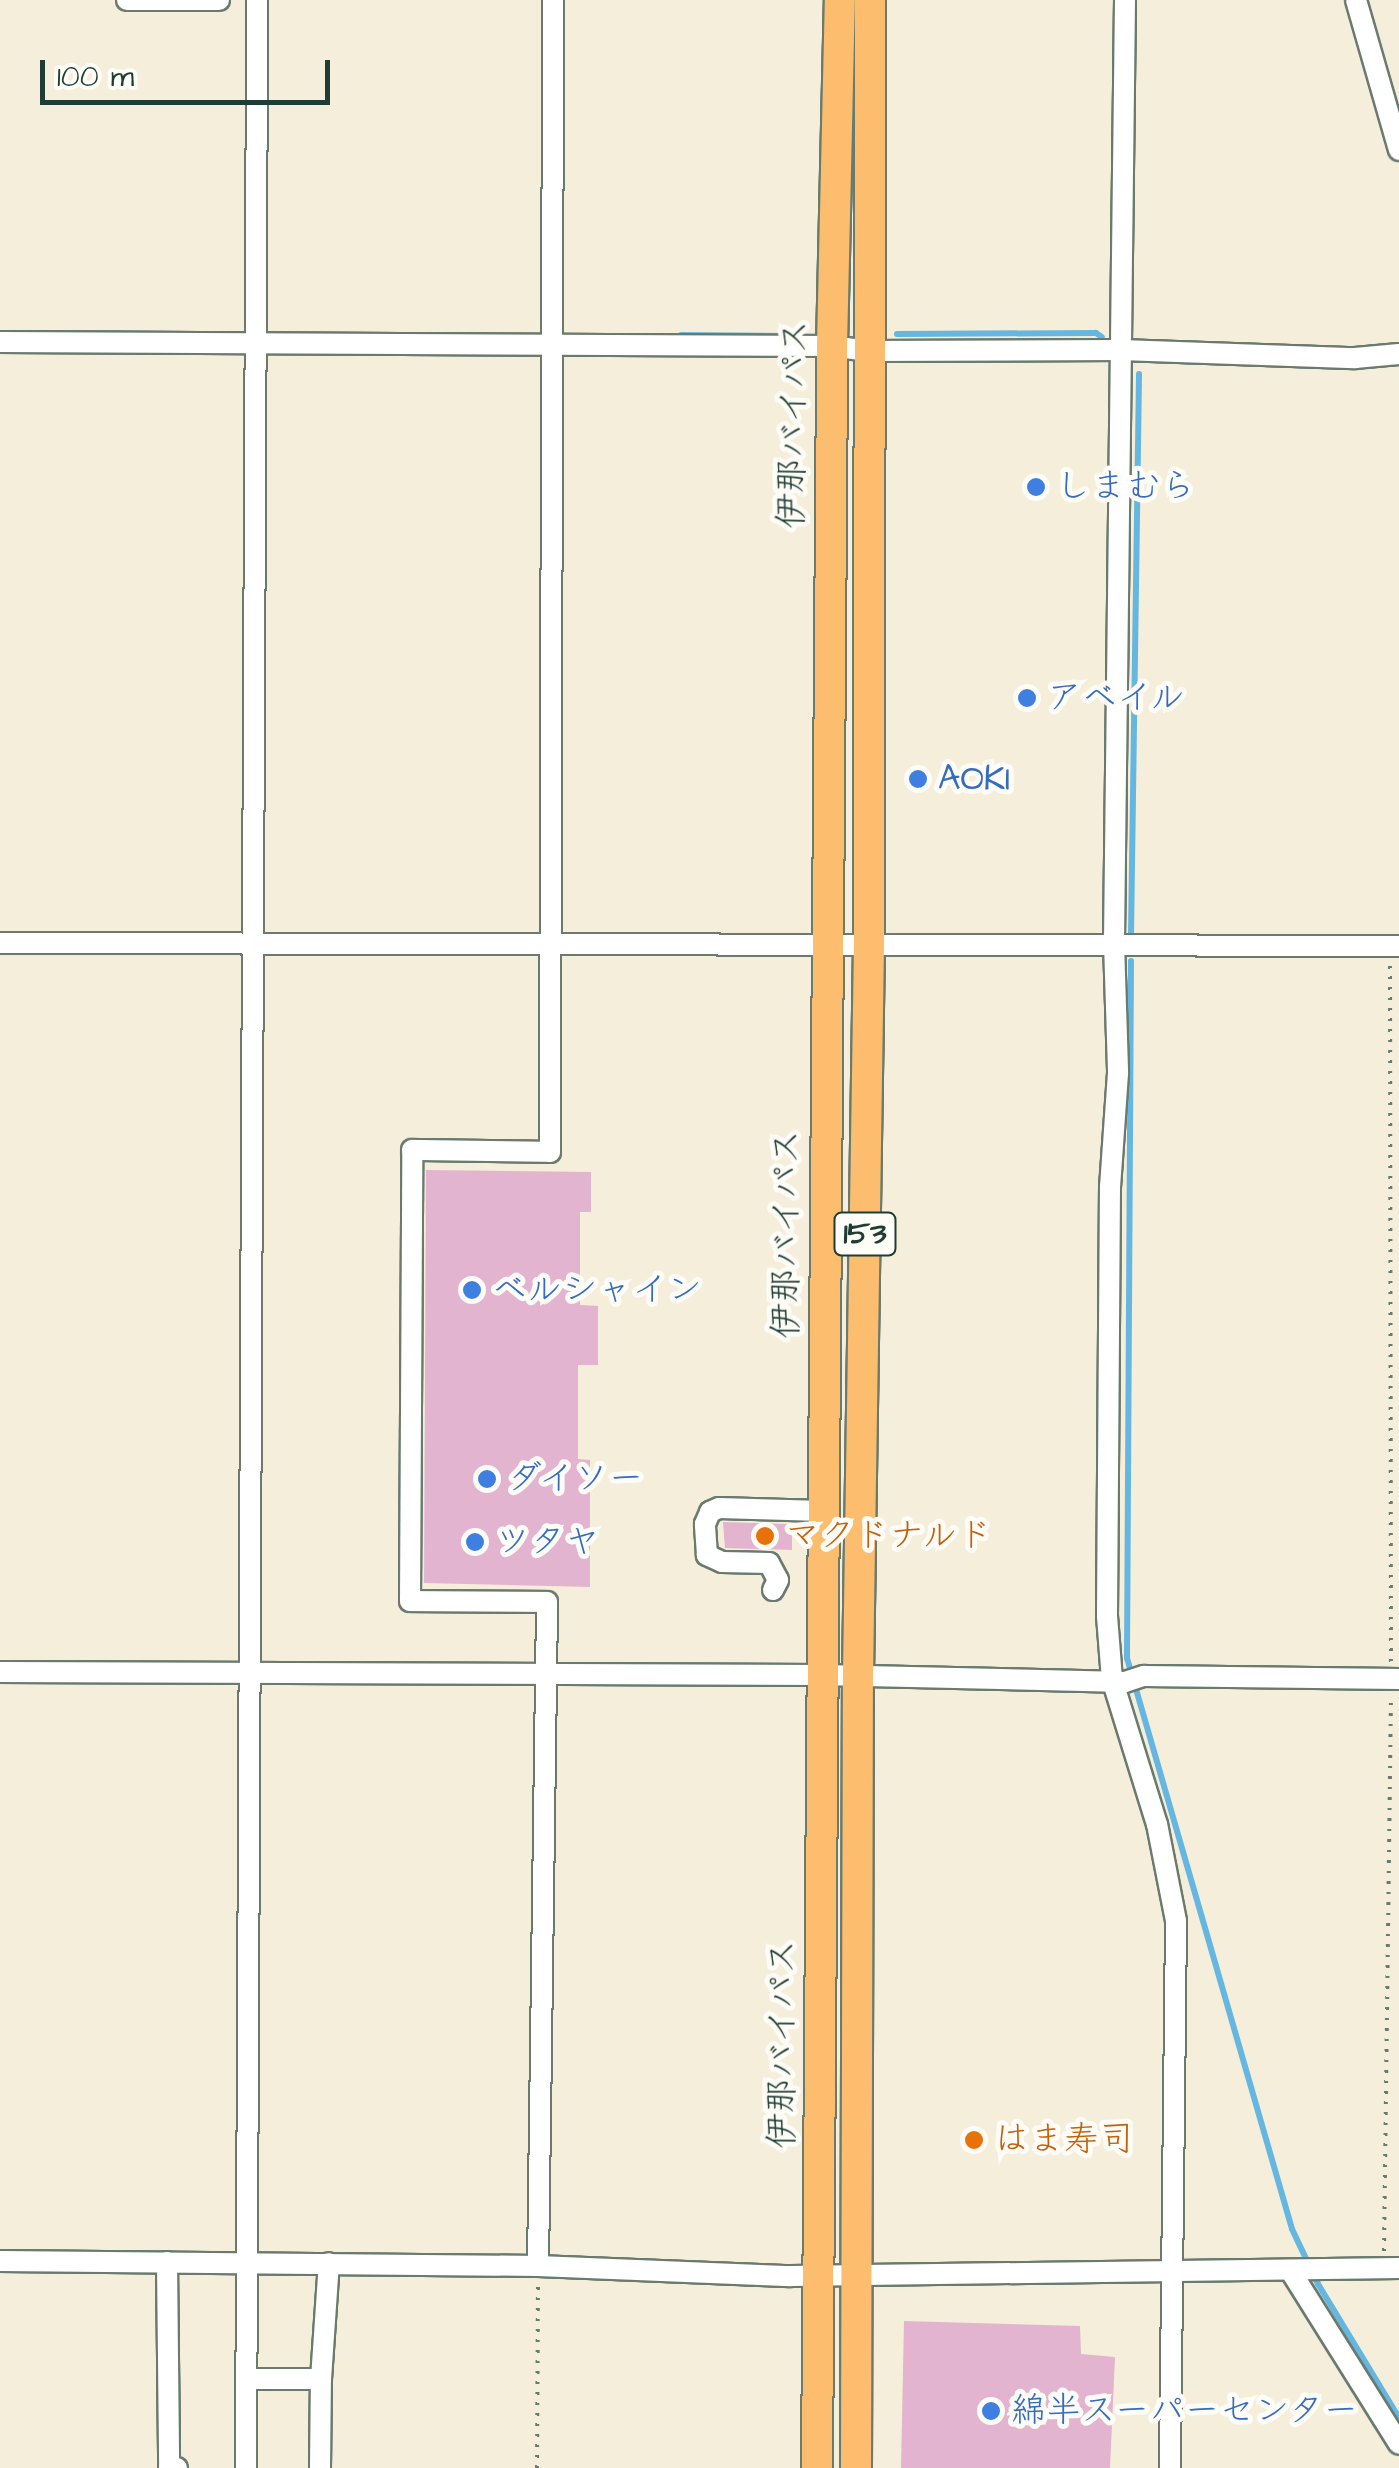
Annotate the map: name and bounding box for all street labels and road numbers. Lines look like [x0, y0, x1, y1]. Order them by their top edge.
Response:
street label: 伊那バイパス [771, 319, 817, 529]
street label: 伊那バイパス [766, 1129, 808, 1339]
road number: 153 [832, 1207, 898, 1261]
street label: 伊那バイパス [762, 1939, 804, 2149]

